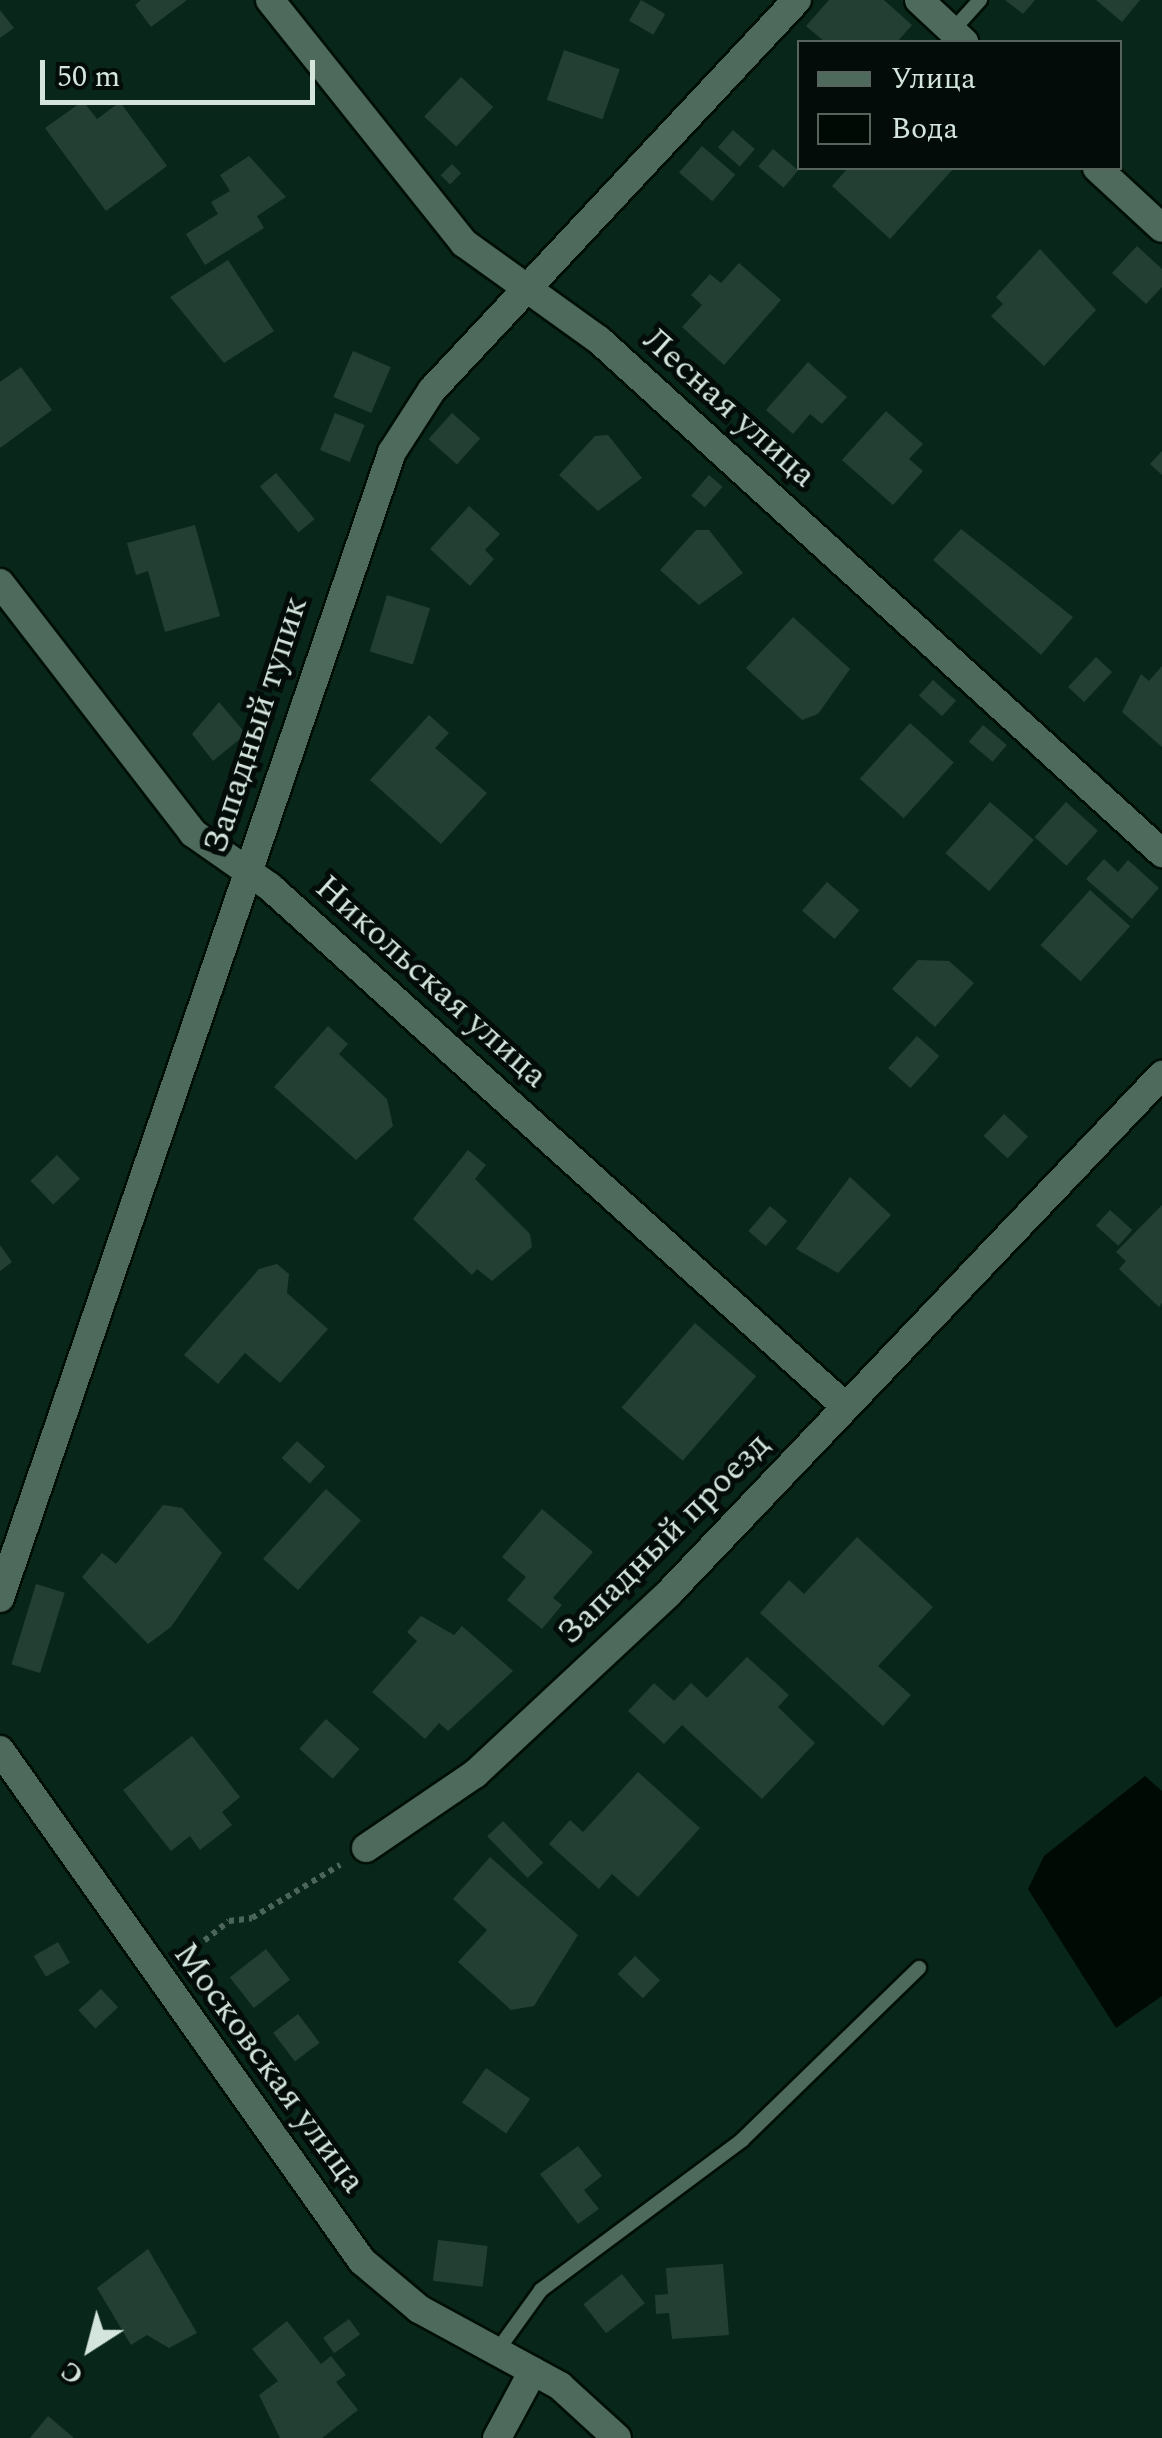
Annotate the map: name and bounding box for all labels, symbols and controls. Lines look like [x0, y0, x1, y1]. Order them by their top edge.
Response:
scale bar [45, 40, 320, 102]
legend [797, 40, 1122, 170]
text: 50 m [57, 54, 120, 100]
text: Улица [891, 56, 976, 102]
text: Вода [891, 106, 958, 152]
street label: Лесная улица [634, 319, 824, 497]
street label: Западный тупик [195, 591, 317, 859]
street label: Никольская улица [306, 867, 556, 1097]
street label: Западный проезд [549, 1424, 779, 1654]
street label: Московская улица [164, 1935, 374, 2201]
north arrow [40, 2298, 140, 2398]
text: С [51, 2349, 93, 2396]

